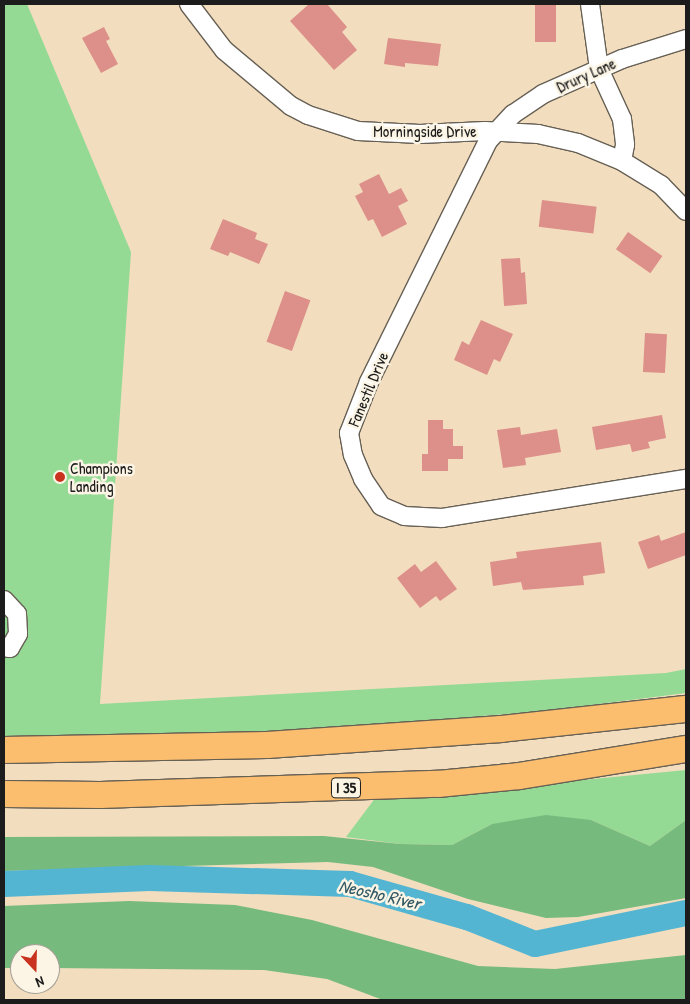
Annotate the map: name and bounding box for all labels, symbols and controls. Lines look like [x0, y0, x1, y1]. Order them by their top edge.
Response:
street label: Drury Lane [554, 54, 618, 96]
street label: Morningside Drive [373, 121, 477, 141]
street label: Fanestil Drive [344, 349, 392, 429]
place label: Champions Landing [70, 458, 133, 496]
marker: Champions Landing [54, 471, 66, 483]
road number: I 35 [330, 776, 362, 800]
water label: Neosho River [337, 875, 423, 915]
north arrow [10, 944, 60, 994]
text: N [33, 972, 47, 993]

